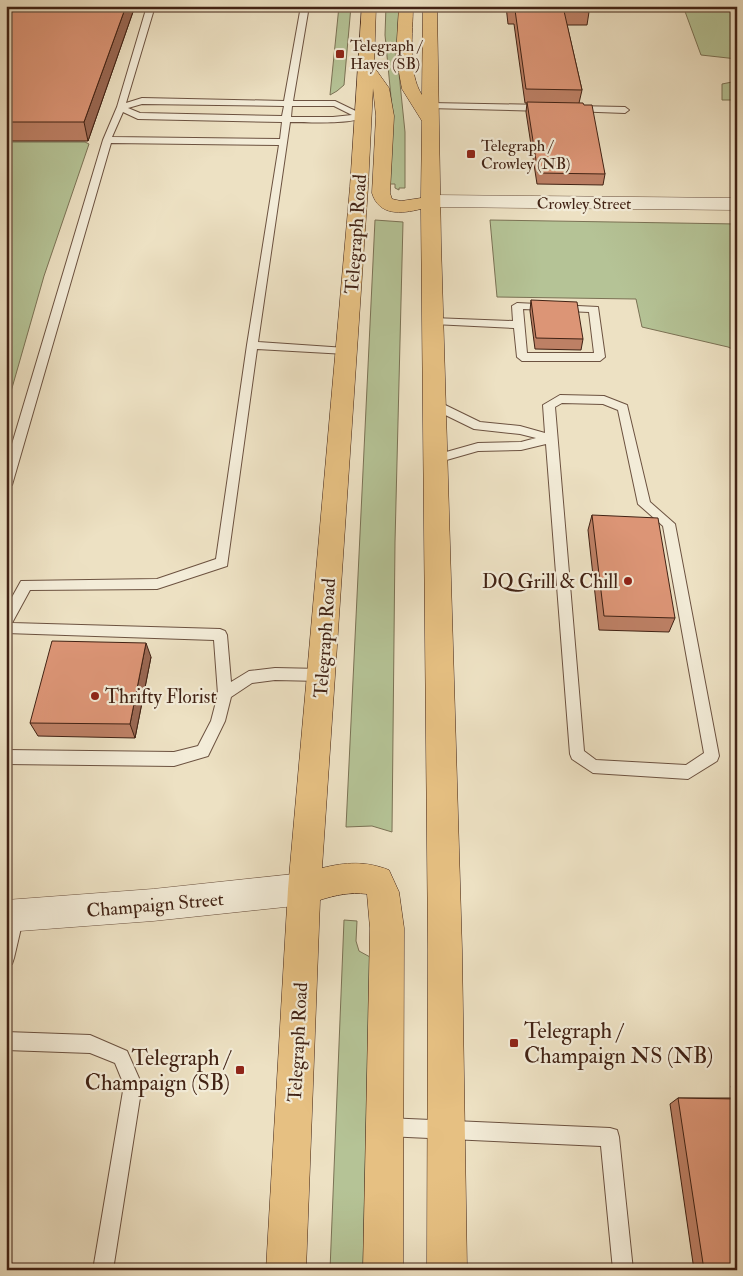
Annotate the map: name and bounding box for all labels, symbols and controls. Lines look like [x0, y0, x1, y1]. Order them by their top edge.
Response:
place label: Telegraph / Hayes (SB) [350, 36, 423, 74]
marker: Telegraph / Hayes (SB) [334, 48, 346, 60]
place label: Telegraph / Crowley (NB) [481, 136, 571, 174]
marker: Telegraph / Crowley (NB) [465, 148, 477, 160]
street label: Telegraph Road [340, 173, 373, 295]
street label: Crowley Street [537, 194, 631, 214]
place label: DQ Grill & Chill [482, 570, 618, 594]
marker: DQ Grill & Chill [622, 575, 634, 587]
street label: Telegraph Road [309, 577, 342, 699]
place label: Thrifty Florist [105, 685, 217, 709]
marker: Thrifty Florist [89, 690, 101, 702]
street label: Champaign Street [85, 887, 225, 924]
street label: Telegraph Road [283, 981, 314, 1103]
place label: Telegraph / Champaign NS (NB) [524, 1017, 713, 1071]
marker: Telegraph / Champaign NS (NB) [508, 1037, 520, 1049]
place label: Telegraph / Champaign (SB) [85, 1044, 232, 1098]
marker: Telegraph / Champaign (SB) [234, 1064, 246, 1076]

